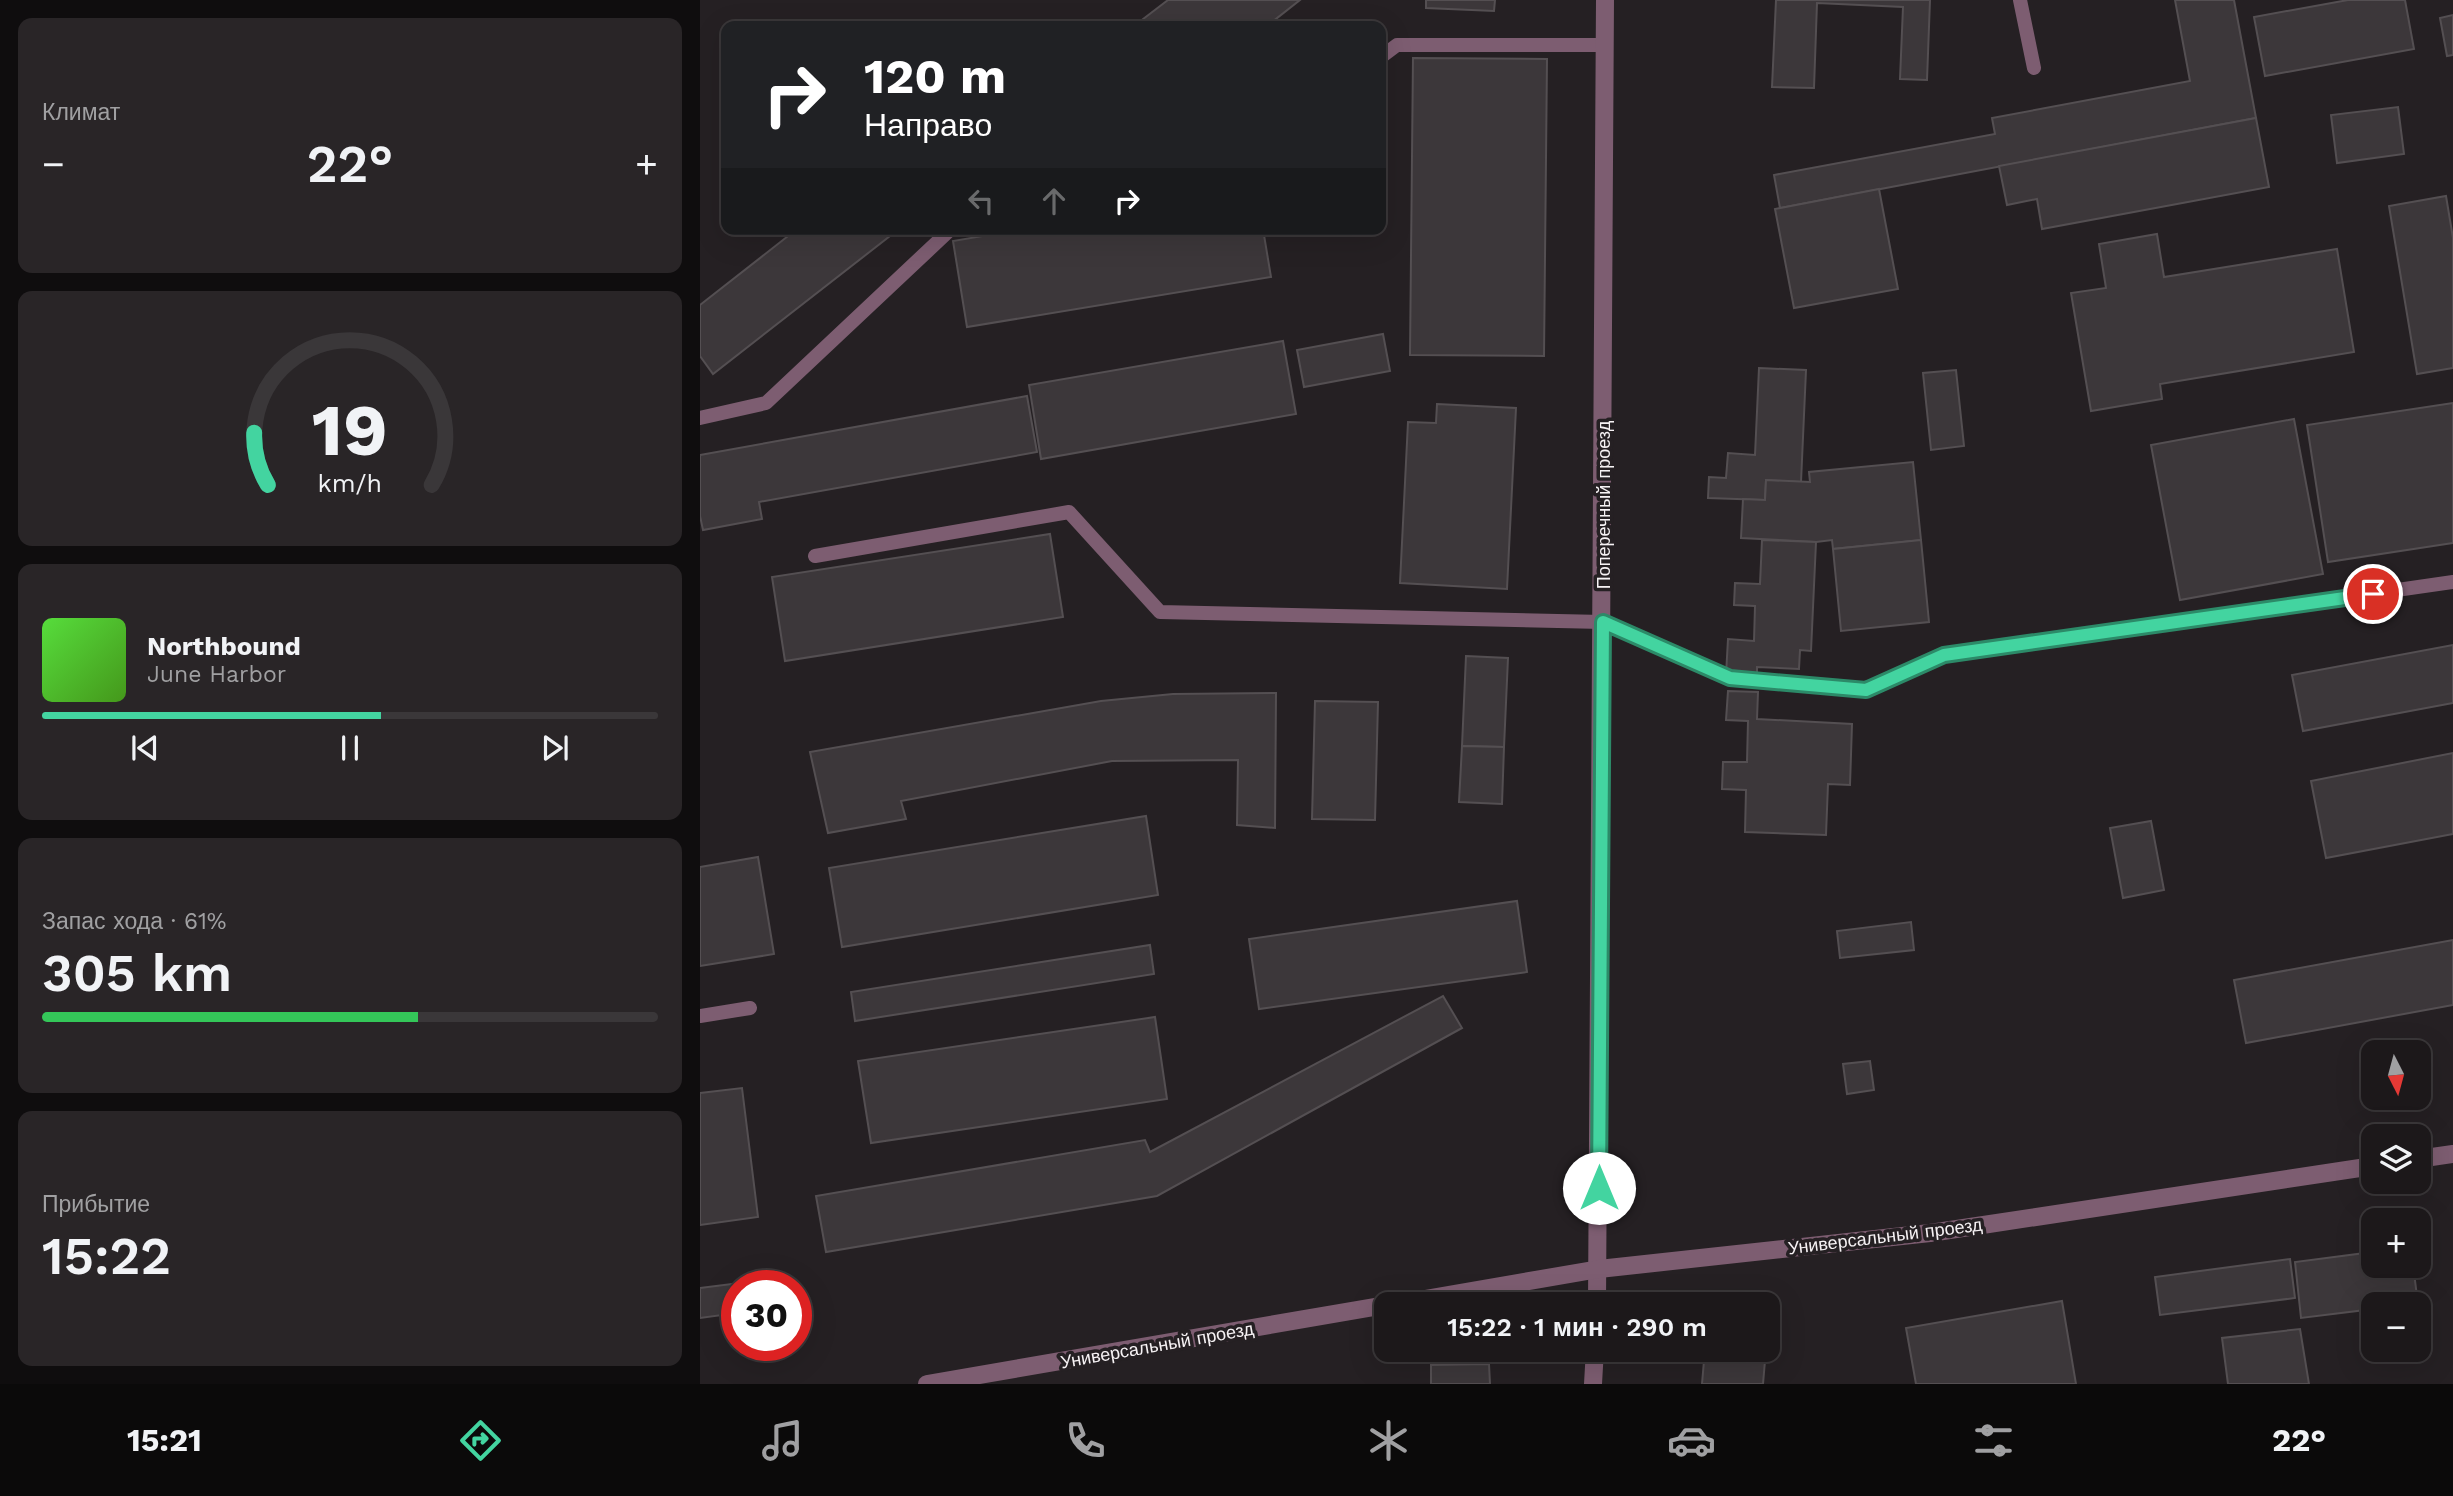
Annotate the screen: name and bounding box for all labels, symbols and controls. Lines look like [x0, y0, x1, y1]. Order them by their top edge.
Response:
text: 120 m [864, 47, 1006, 105]
icon: right [749, 49, 840, 140]
text: Климат [42, 99, 120, 126]
text: Направо [864, 106, 992, 144]
text: 22° [307, 134, 393, 195]
text: − [42, 142, 65, 186]
text: + [635, 142, 658, 186]
icon: left [962, 182, 1000, 220]
icon: ahead [1035, 182, 1073, 220]
icon: right [1108, 182, 1146, 220]
text: 19 [312, 387, 388, 473]
street label: Поперечный проезд [1593, 420, 1614, 589]
text: km/h [318, 469, 382, 498]
pin [2343, 564, 2403, 624]
icon: arrive [2354, 575, 2392, 613]
text: Northbound [147, 631, 301, 661]
text: June Harbor [147, 661, 286, 688]
icon: previous [126, 729, 164, 767]
icon: pause [331, 729, 369, 767]
icon: next [536, 729, 574, 767]
text: Запас хода · 61% [42, 908, 227, 935]
text: 305 km [42, 943, 232, 1004]
north arrow [2361, 1040, 2431, 1110]
map controls [2361, 1040, 2431, 1362]
button: layers [2361, 1124, 2431, 1194]
position arrow [1562, 1151, 1636, 1225]
text: Прибытие [42, 1191, 150, 1218]
button: + [2361, 1208, 2431, 1278]
street label: Универсальный проезд [1787, 1214, 1984, 1258]
text: 15:22 [42, 1226, 171, 1287]
speed limit sign: 30 [721, 1270, 812, 1361]
button: − [2361, 1292, 2431, 1362]
text: 15:22 · 1 мин · 290 m [1447, 1312, 1707, 1342]
street label: Универсальный проезд [1059, 1318, 1256, 1372]
icon: directions [456, 1416, 505, 1465]
icon: music [758, 1416, 807, 1465]
icon: phone [1061, 1416, 1110, 1465]
icon: climate [1364, 1416, 1413, 1465]
icon: car [1667, 1416, 1716, 1465]
icon: filters [1969, 1416, 2018, 1465]
text: 15:21 [127, 1421, 202, 1459]
text: 22° [2272, 1421, 2326, 1459]

